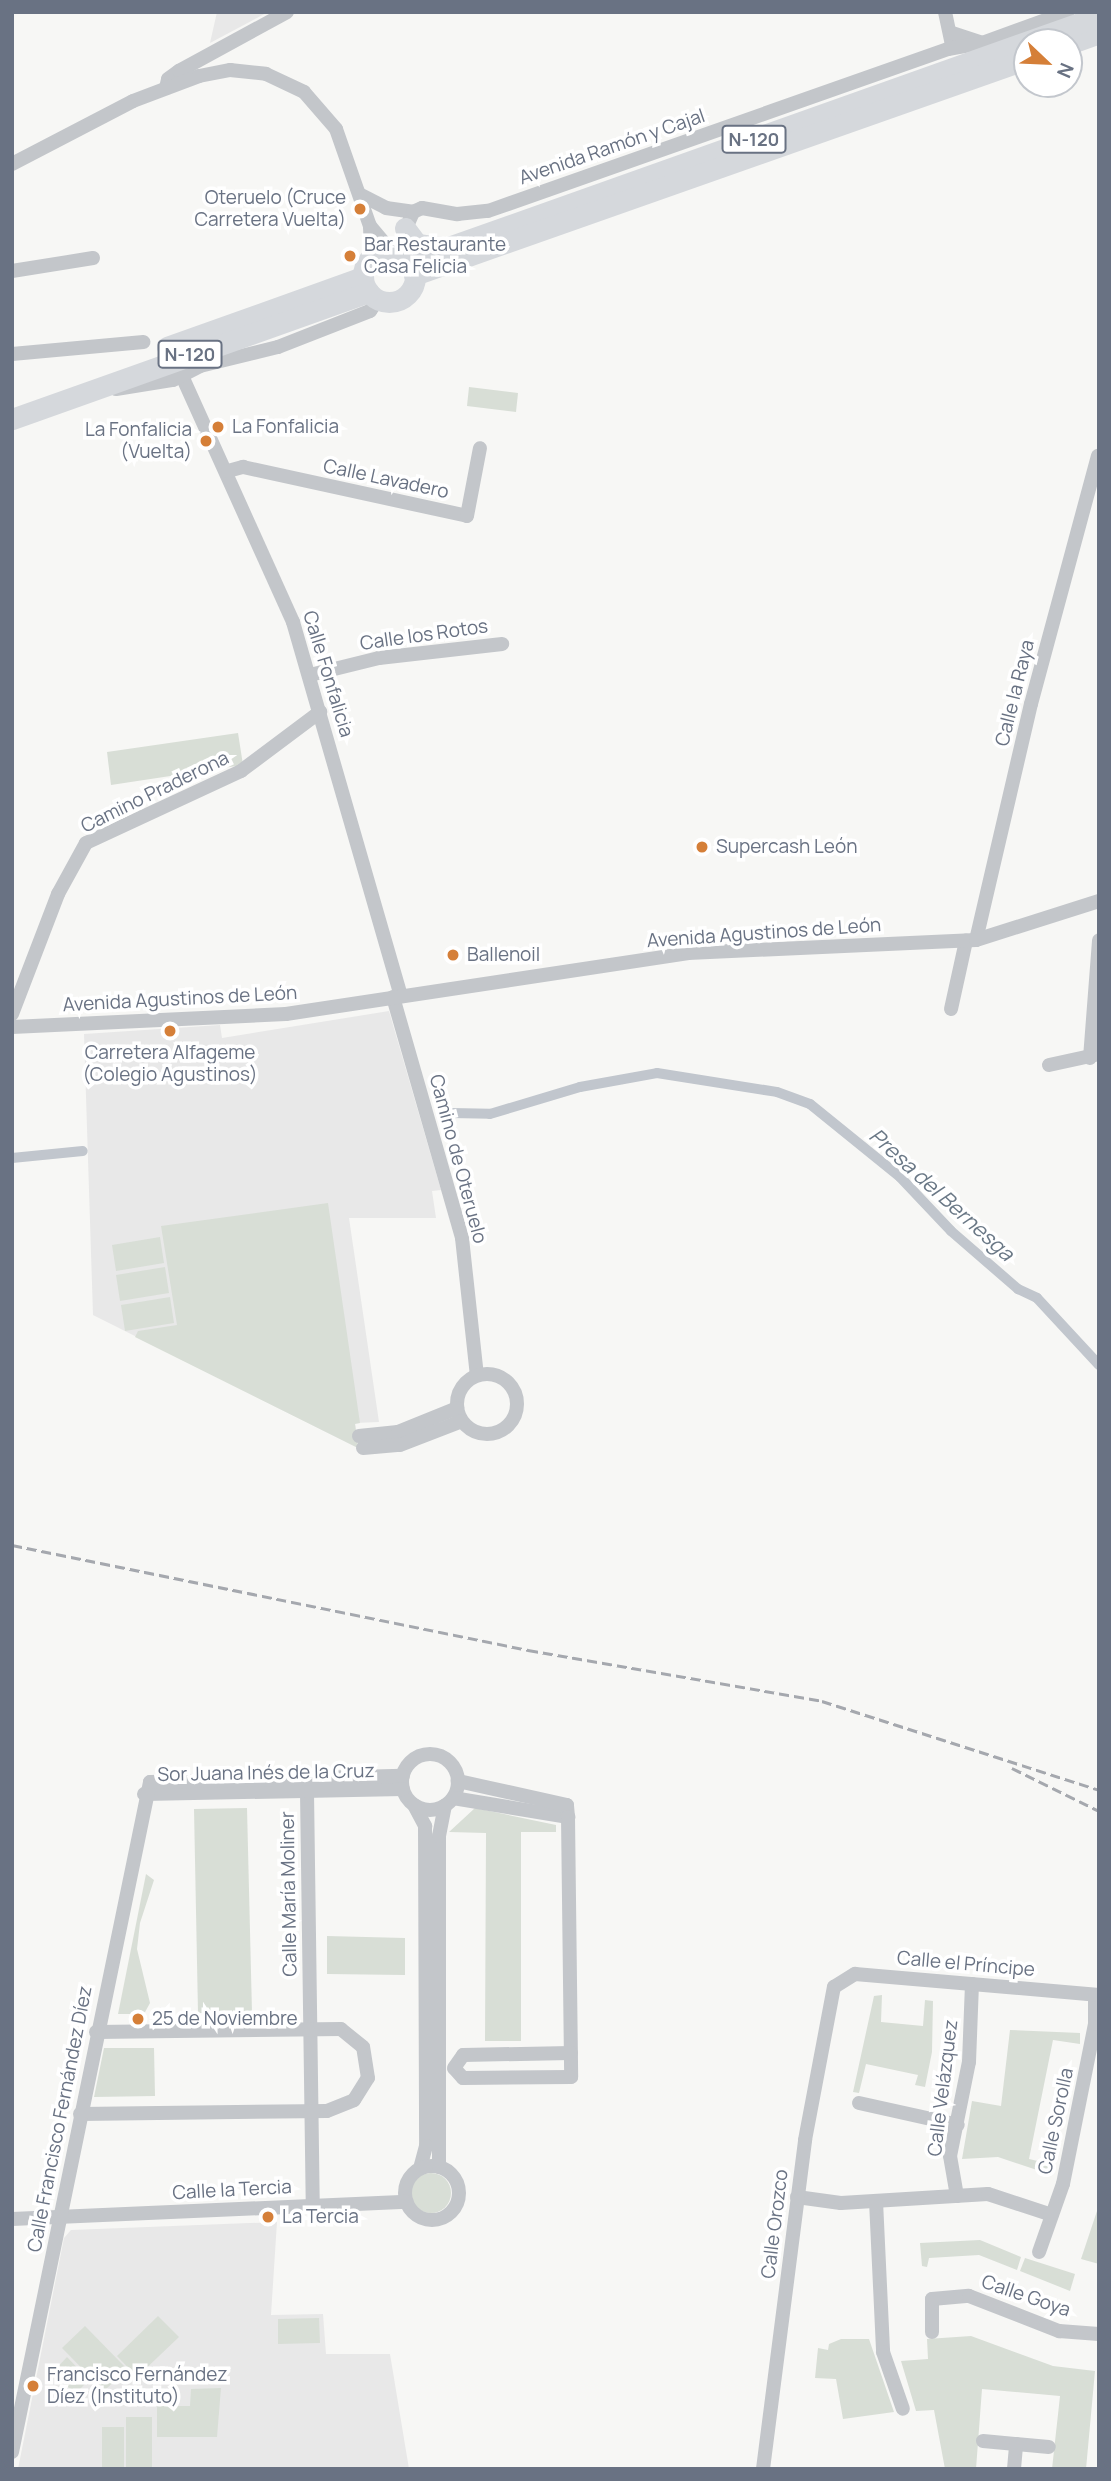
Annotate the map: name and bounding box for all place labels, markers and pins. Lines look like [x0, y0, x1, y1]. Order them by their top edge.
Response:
place label: Oteruelo (Cruce Carretera Vuelta) [194, 187, 346, 231]
marker: Oteruelo (Cruce Carretera Vuelta) [352, 201, 368, 217]
place label: Bar Restaurante Casa Felicia [364, 234, 506, 278]
marker: Bar Restaurante Casa Felicia [342, 248, 358, 264]
place label: La Fonfalicia [232, 416, 339, 438]
place label: La Fonfalicia (Vuelta) [85, 419, 192, 463]
marker: La Fonfalicia [210, 419, 226, 435]
marker: La Fonfalicia (Vuelta) [198, 433, 214, 449]
place label: Supercash León [716, 836, 857, 858]
marker: Supercash León [694, 839, 710, 855]
place label: Ballenoil [467, 944, 540, 966]
marker: Ballenoil [445, 947, 461, 963]
marker: Carretera Alfageme (Colegio Agustinos) [162, 1023, 178, 1039]
place label: Carretera Alfageme (Colegio Agustinos) [83, 1042, 257, 1086]
place label: 25 de Noviembre [152, 2008, 298, 2030]
marker: 25 de Noviembre [130, 2011, 146, 2027]
place label: La Tercia [282, 2206, 359, 2228]
marker: La Tercia [260, 2209, 276, 2225]
place label: Francisco Fernández Díez (Instituto) [47, 2364, 227, 2408]
marker: Francisco Fernández Díez (Instituto) [25, 2378, 41, 2394]

